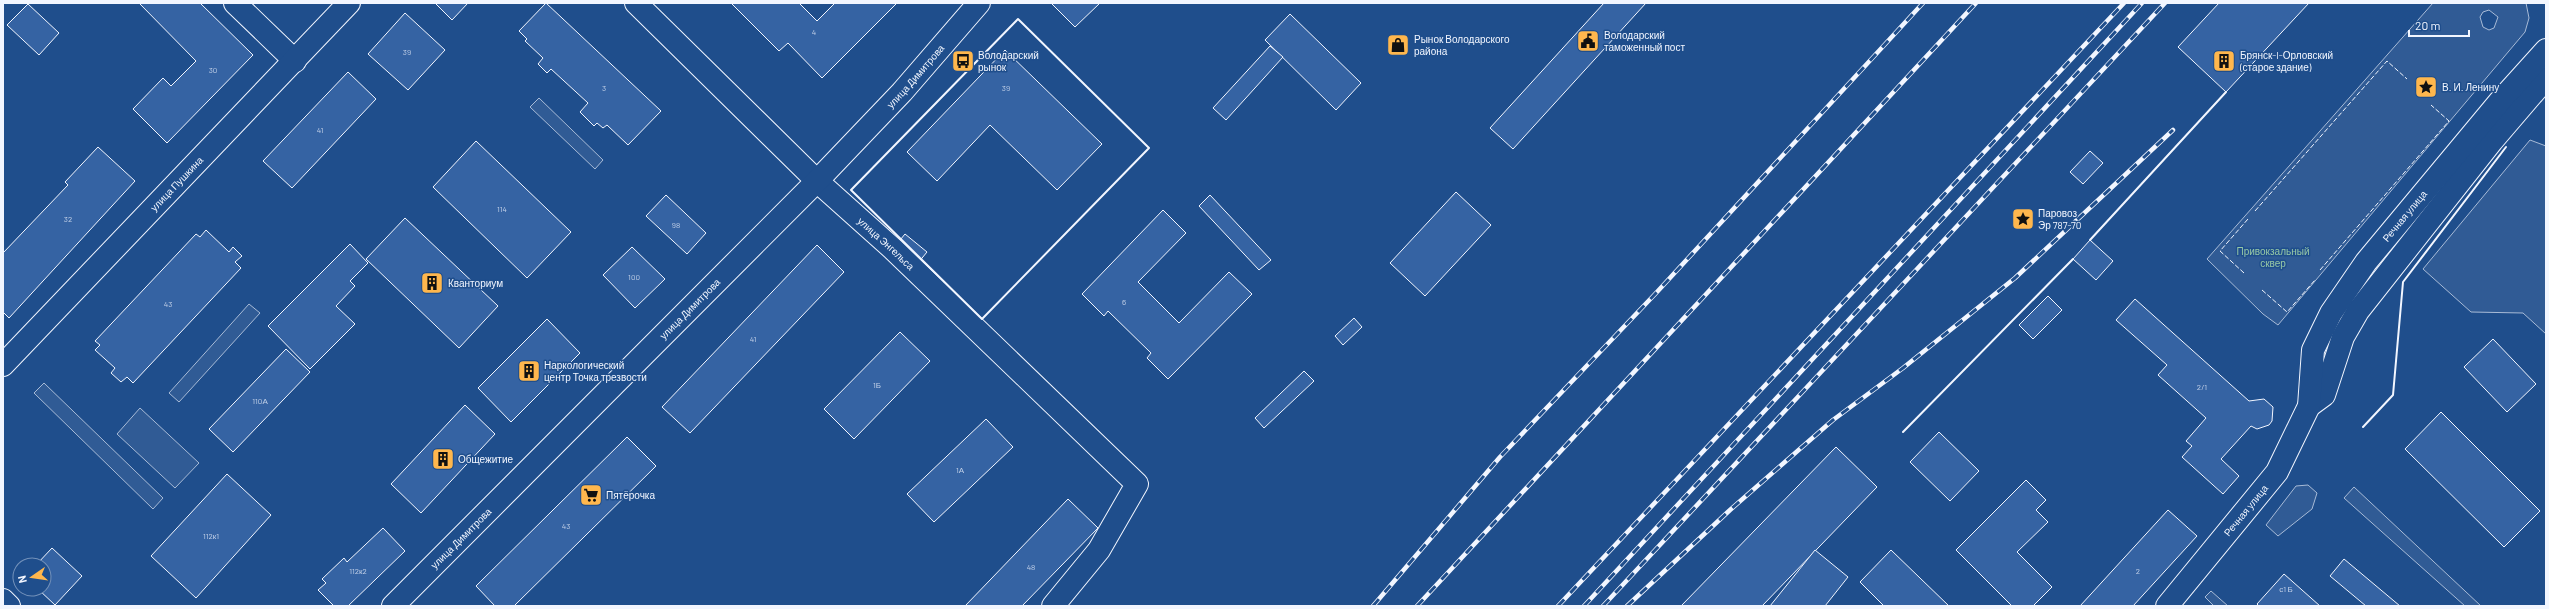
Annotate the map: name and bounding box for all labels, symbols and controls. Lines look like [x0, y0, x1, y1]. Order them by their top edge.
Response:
scale bar [2409, 12, 2469, 38]
text: 20 m [2415, 18, 2441, 32]
house number: 4 [812, 27, 816, 37]
public building icon: Володарский таможенный пост [1575, 28, 1601, 54]
place label: Володарский таможенный пост [1604, 29, 1685, 53]
shop icon: Рынок Володарского района [1385, 32, 1411, 58]
place label: Рынок Володарского района [1414, 33, 1510, 57]
street label: улица Димитрова [884, 42, 947, 110]
house number: 39 [403, 47, 411, 57]
bus stop icon: Володарский рынок [950, 48, 976, 74]
building icon: Брянск-I-Орловский (старое здание) [2211, 48, 2237, 74]
place label: Володарский рынок [978, 49, 1039, 73]
place label: Брянск-I-Орловский (старое здание) [2239, 49, 2333, 73]
house number: 30 [209, 65, 217, 75]
place icon: В. И. Ленину [2413, 74, 2439, 100]
place label: В. И. Ленину [2442, 81, 2499, 93]
house number: 3 [602, 83, 606, 93]
house number: 39 [1002, 83, 1010, 93]
house number: 41 [317, 125, 323, 135]
street label: улица Пушкина [148, 154, 206, 213]
street label: Речная улица [2380, 187, 2429, 244]
house number: 114 [497, 204, 507, 214]
place icon: Паровоз Эр 787-70 [2010, 206, 2036, 232]
place label: Паровоз Эр 787-70 [2038, 207, 2081, 231]
house number: 32 [64, 214, 72, 224]
street label: улица Энгельса [855, 214, 917, 273]
house number: 98 [672, 220, 680, 230]
park label: Привокзальный сквер [2236, 245, 2310, 269]
building icon: Кванториум [419, 270, 445, 296]
house number: 100 [628, 272, 640, 282]
street label: улица Димитрова [657, 276, 723, 342]
place label: Кванториум [448, 277, 503, 289]
house number: 6 [1122, 297, 1126, 307]
house number: 43 [164, 299, 172, 309]
house number: 41 [750, 334, 756, 344]
building icon: Наркологический центр Точка трезвости [516, 358, 542, 384]
place label: Наркологический центр Точка трезвости [544, 359, 647, 383]
house number: 1Б [873, 380, 881, 390]
house number: 2/1 [2197, 382, 2207, 392]
house number: 110А [252, 396, 268, 406]
building icon: Общежитие [430, 446, 456, 472]
place label: Общежитие [458, 453, 514, 465]
house number: 1А [956, 465, 965, 475]
supermarket icon: Пятёрочка [578, 482, 604, 508]
street label: Речная улица [2221, 482, 2270, 538]
place label: Пятёрочка [606, 489, 655, 501]
street label: улица Димитрова [428, 505, 494, 571]
house number: 43 [562, 521, 570, 531]
house number: 112к1 [203, 531, 219, 541]
north arrow [12, 557, 52, 597]
house number: 48 [1027, 562, 1035, 572]
house number: 112к2 [349, 566, 367, 576]
house number: 2 [2136, 566, 2140, 576]
text: N [15, 574, 29, 584]
house number: с1 Б [2279, 584, 2293, 594]

